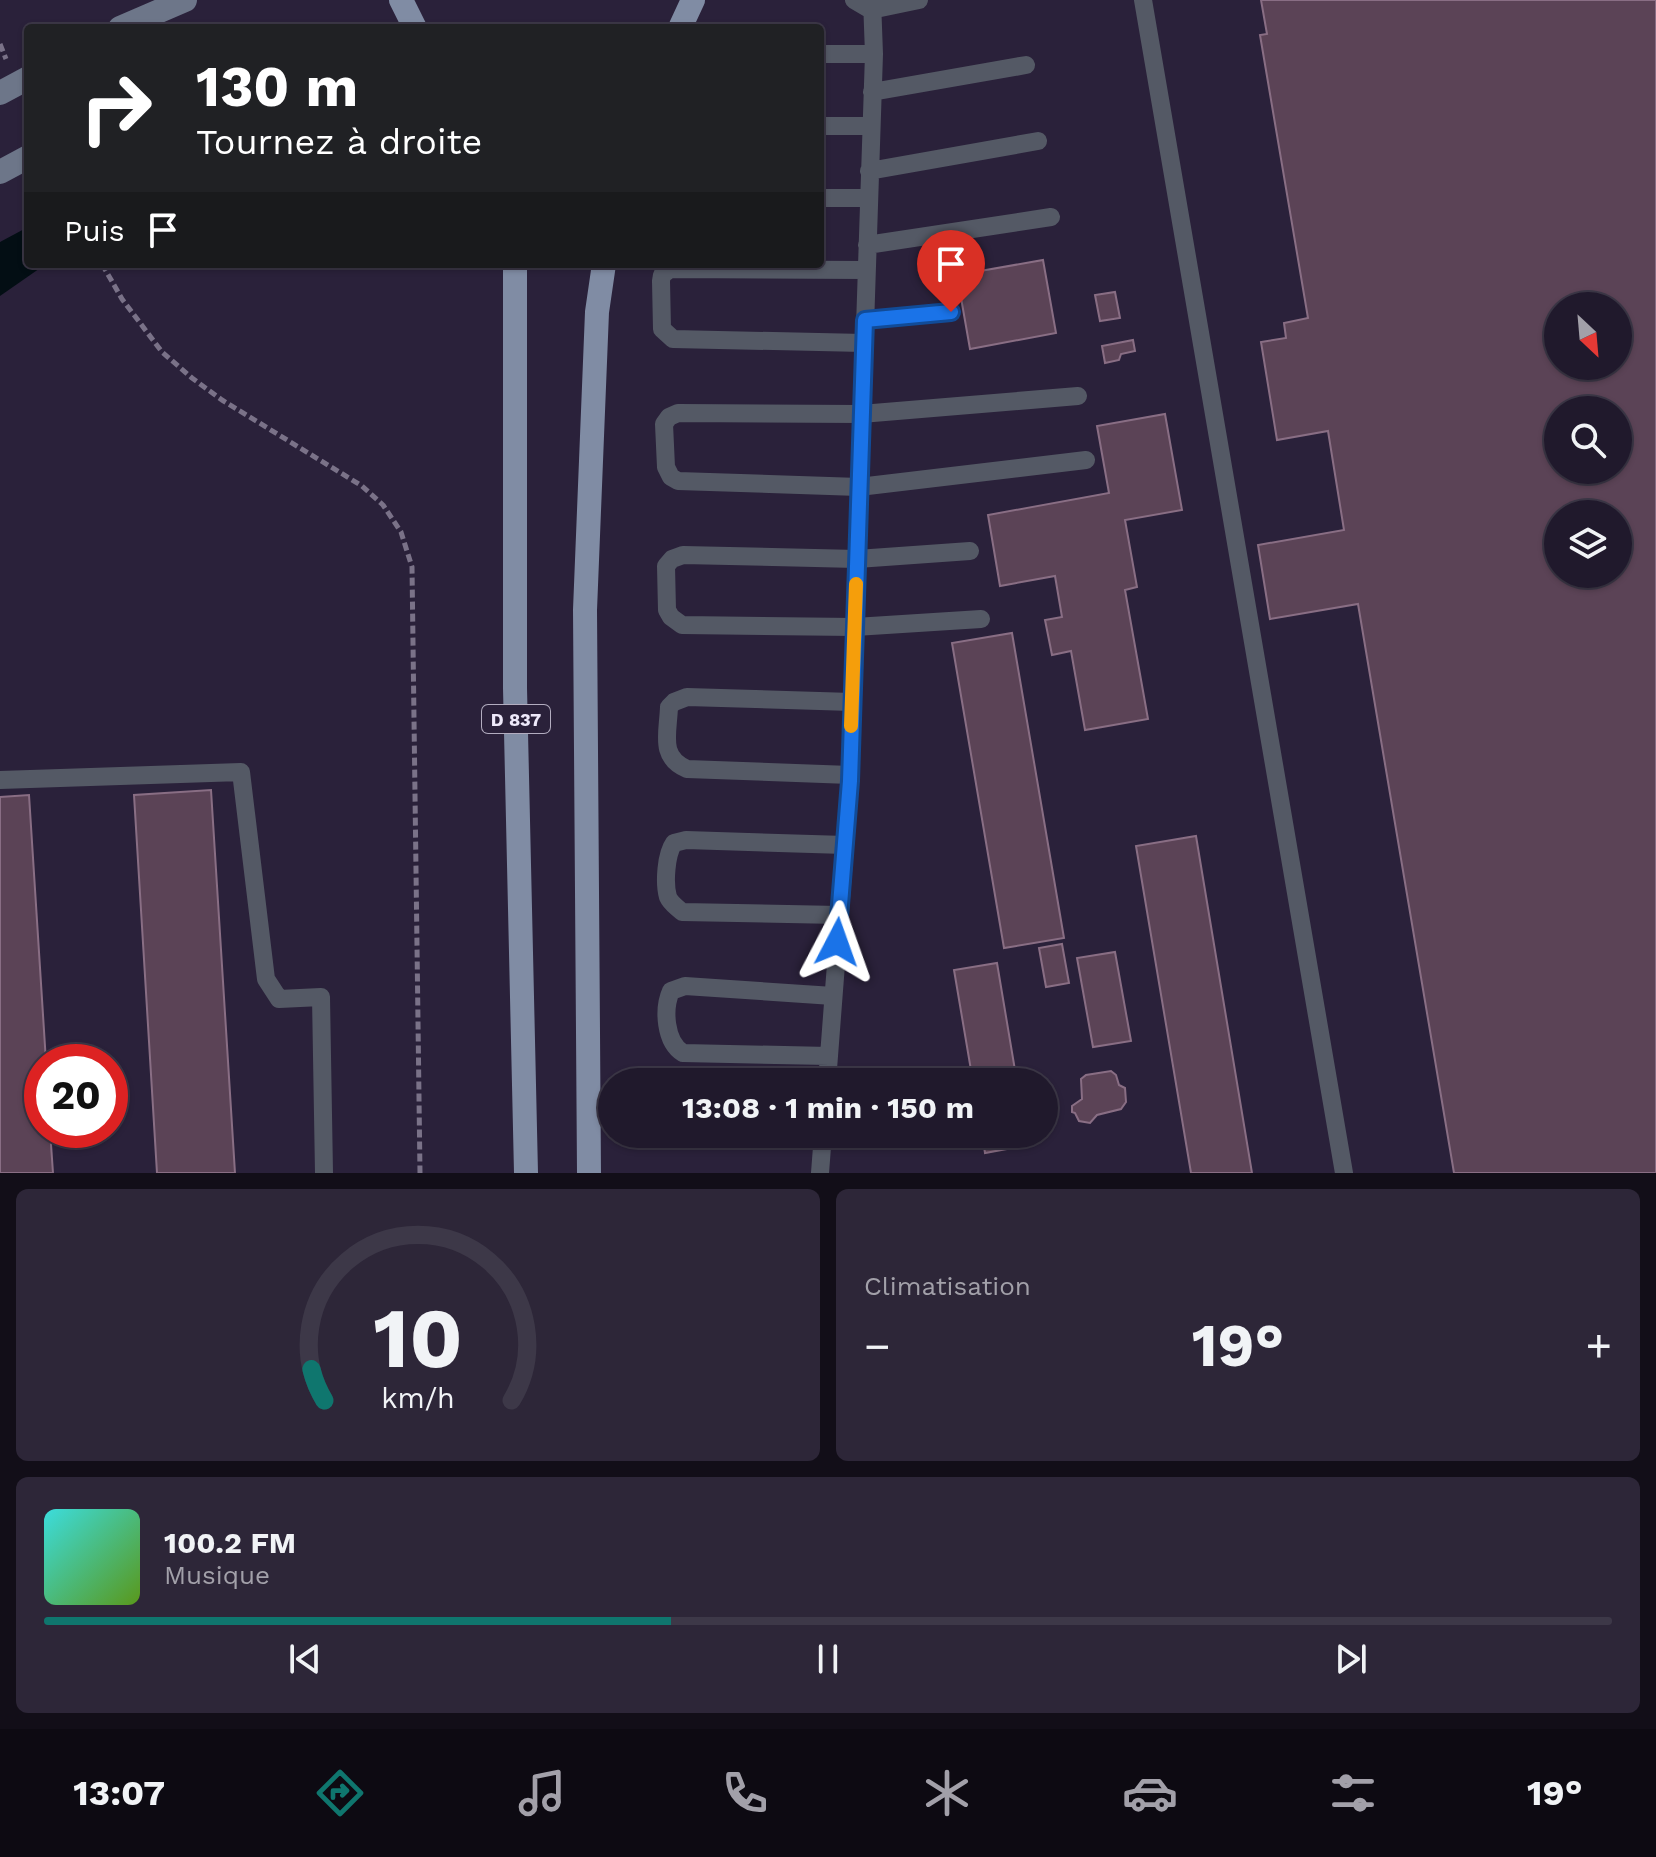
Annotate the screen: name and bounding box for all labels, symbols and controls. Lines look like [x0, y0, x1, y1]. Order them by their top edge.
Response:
text: 130 m [196, 54, 358, 120]
icon: right [64, 56, 168, 160]
text: Tournez à droite [196, 121, 482, 163]
icon: arrive [141, 208, 185, 252]
text: Puis [64, 213, 125, 248]
pin [917, 230, 985, 312]
icon: arrive [929, 242, 973, 286]
north arrow [1544, 292, 1632, 380]
map controls [1544, 292, 1632, 588]
button: search [1544, 396, 1632, 484]
button: layers [1544, 500, 1632, 588]
road number: D 837 [482, 705, 550, 733]
position arrow [795, 900, 879, 984]
speed limit sign: 20 [24, 1044, 128, 1148]
text: 13:08 · 1 min · 150 m [682, 1090, 974, 1125]
text: Climatisation [864, 1271, 1031, 1301]
text: 10 [373, 1290, 463, 1387]
text: 19° [1192, 1310, 1284, 1381]
text: − [864, 1320, 891, 1372]
text: + [1585, 1320, 1612, 1372]
text: km/h [381, 1381, 455, 1415]
text: 100.2 FM [164, 1525, 296, 1560]
text: Musique [164, 1560, 270, 1590]
icon: previous [283, 1637, 327, 1681]
icon: pause [806, 1637, 850, 1681]
icon: next [1329, 1637, 1373, 1681]
icon: directions [312, 1765, 368, 1821]
icon: music [514, 1765, 570, 1821]
icon: phone [717, 1765, 773, 1821]
icon: climate [919, 1765, 975, 1821]
icon: car [1122, 1765, 1178, 1821]
icon: filters [1325, 1765, 1381, 1821]
text: 13:07 [73, 1772, 165, 1814]
text: 19° [1527, 1772, 1583, 1814]

